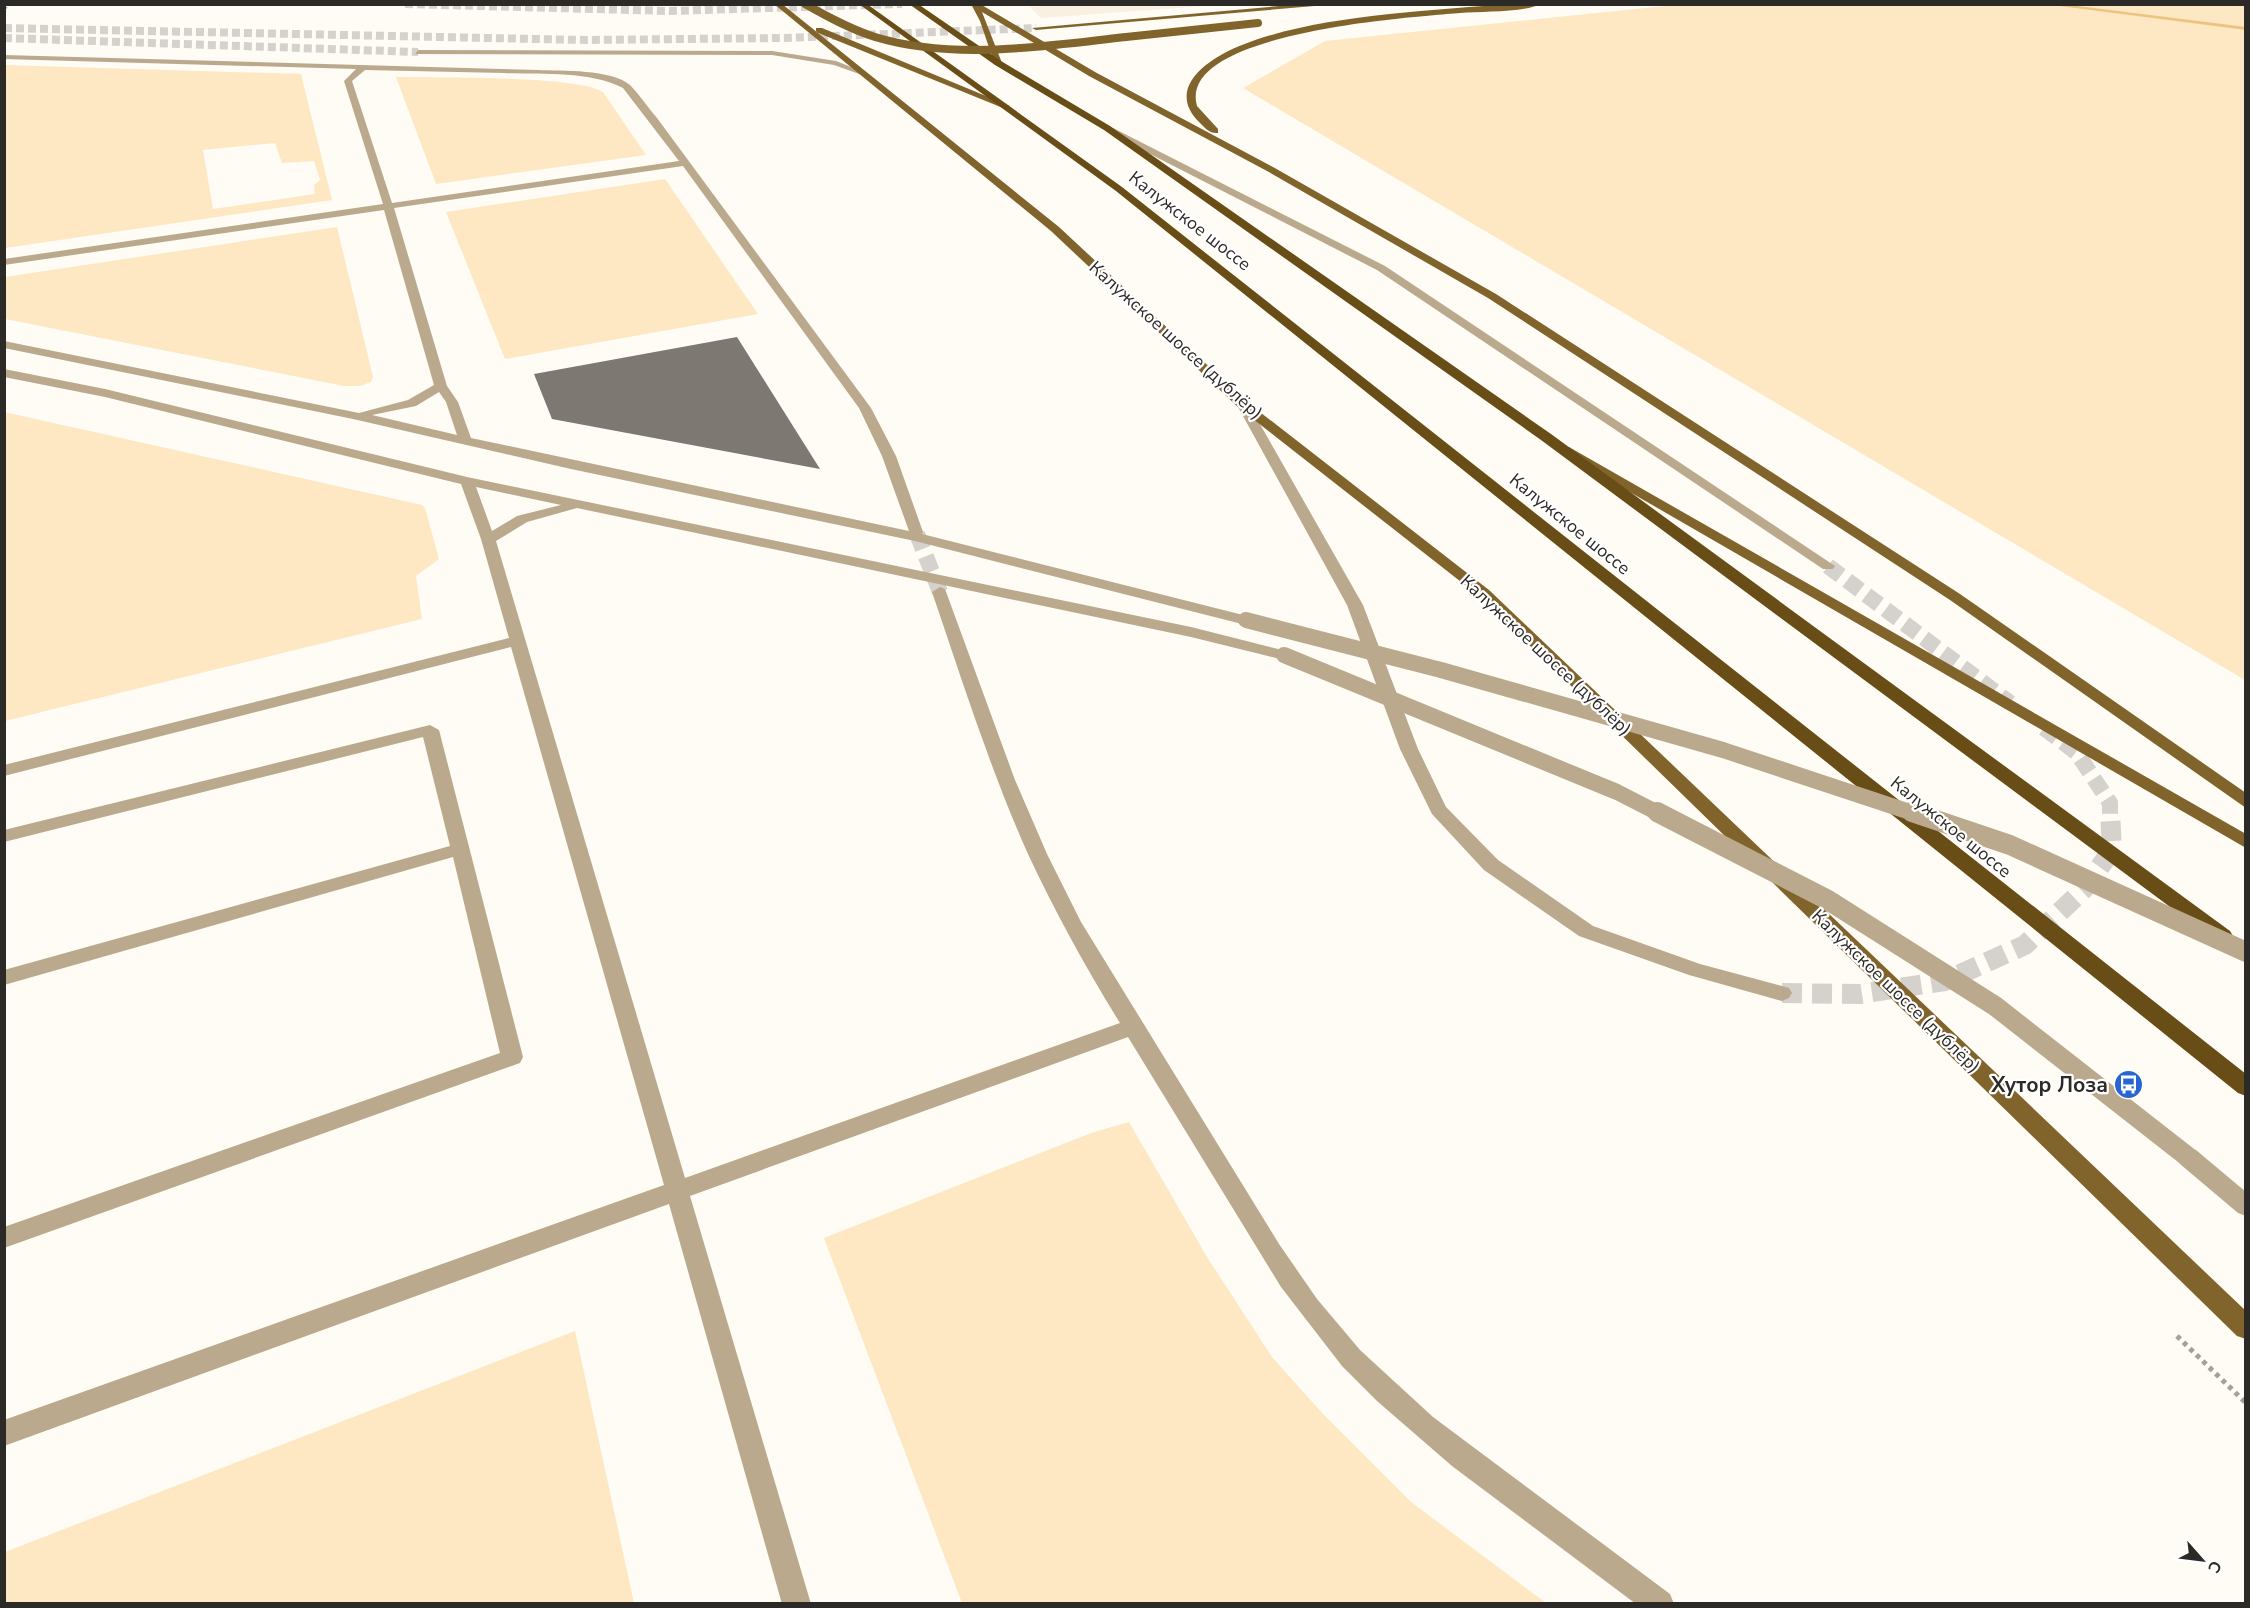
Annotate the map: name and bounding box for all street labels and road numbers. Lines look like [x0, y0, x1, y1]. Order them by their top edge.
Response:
street label: Калужское шоссе [1124, 166, 1256, 276]
street label: Калужское шоссе (дублёр) [1084, 256, 1268, 424]
street label: Калужское шоссе [1505, 468, 1635, 580]
street label: Калужское шоссе (дублёр) [1455, 569, 1637, 741]
street label: Калужское шоссе [1886, 771, 2016, 883]
street label: Калужское шоссе (дублёр) [1806, 904, 1986, 1078]

